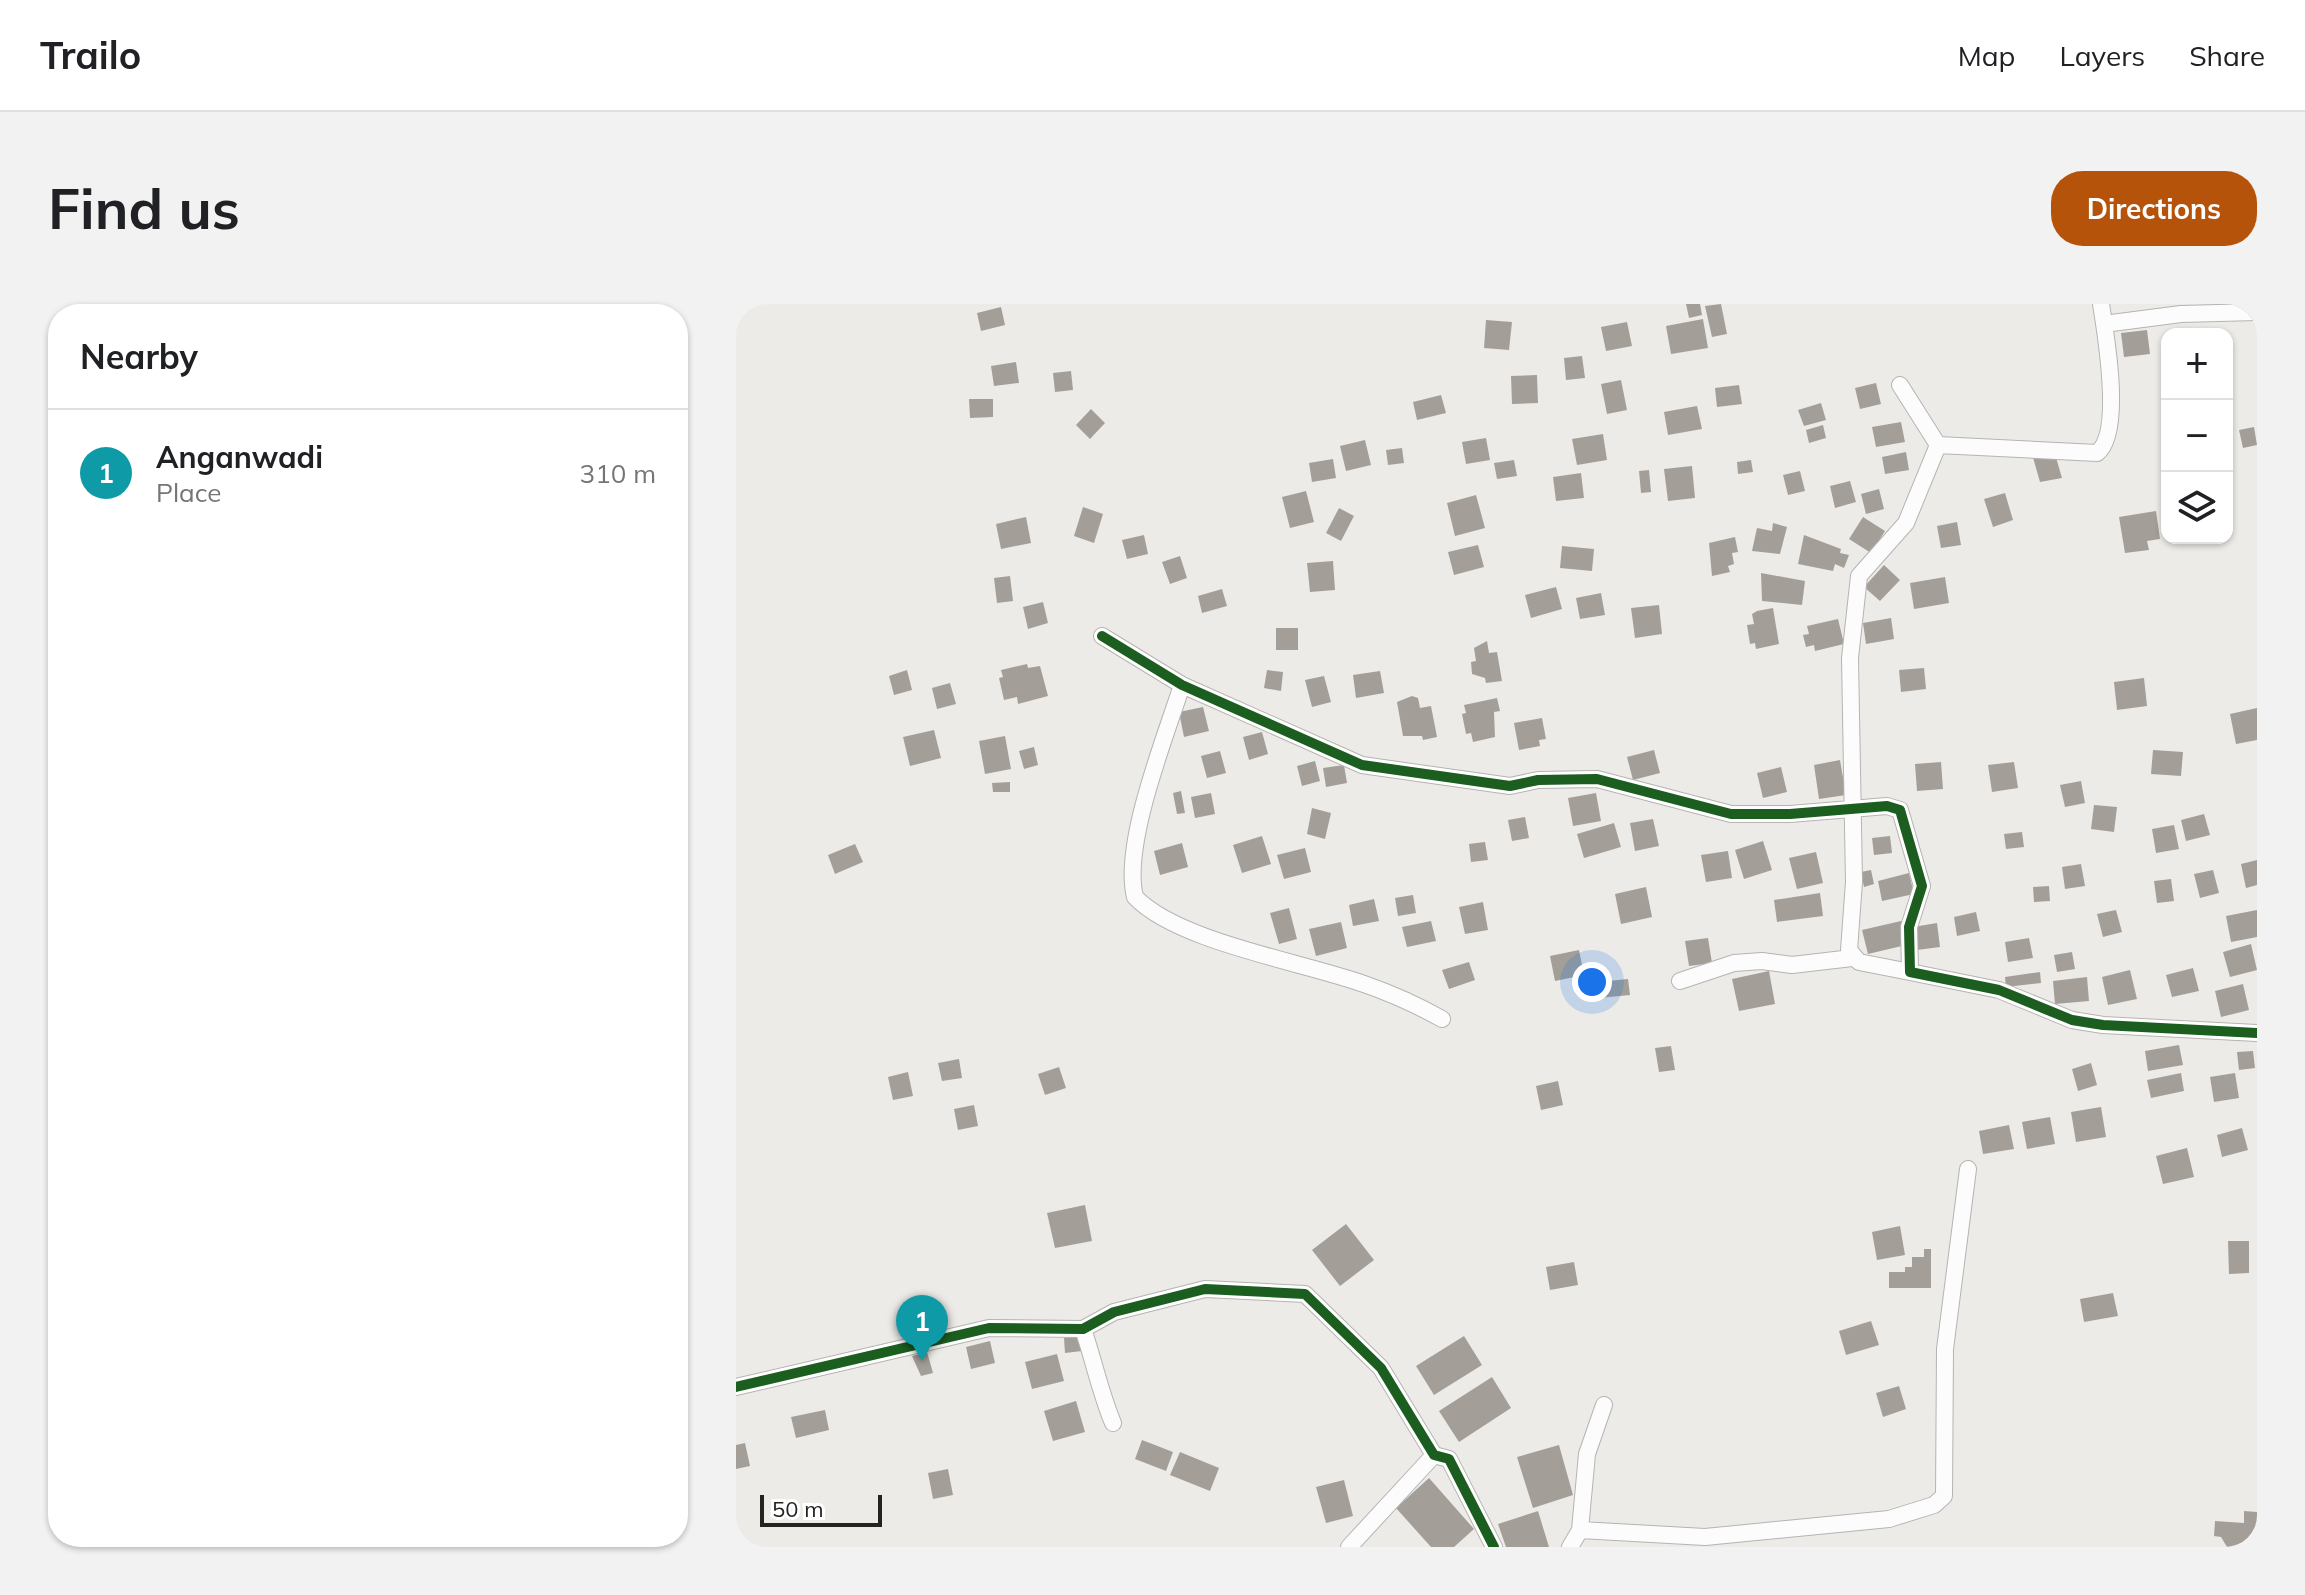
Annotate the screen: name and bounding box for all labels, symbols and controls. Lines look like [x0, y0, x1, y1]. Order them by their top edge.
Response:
text: Trailo [40, 31, 141, 79]
text: Map [1958, 38, 2015, 73]
text: Layers [2059, 38, 2145, 73]
text: Share [2189, 38, 2265, 73]
button: Directions [2051, 171, 2257, 246]
text: Find us [48, 173, 240, 243]
map controls [2161, 328, 2233, 544]
button: + [2161, 328, 2233, 400]
text: Nearby [80, 335, 198, 378]
button: − [2161, 400, 2233, 472]
text: Anganwadi [156, 438, 323, 476]
text: 1 [98, 457, 114, 490]
text: 310 m [580, 457, 656, 490]
button: layers [2161, 472, 2233, 544]
text: Place [156, 476, 221, 509]
your location [1572, 962, 1612, 1002]
pin: 1 [896, 1295, 948, 1361]
scale bar [760, 1491, 882, 1527]
text: 50 m [772, 1495, 823, 1523]

